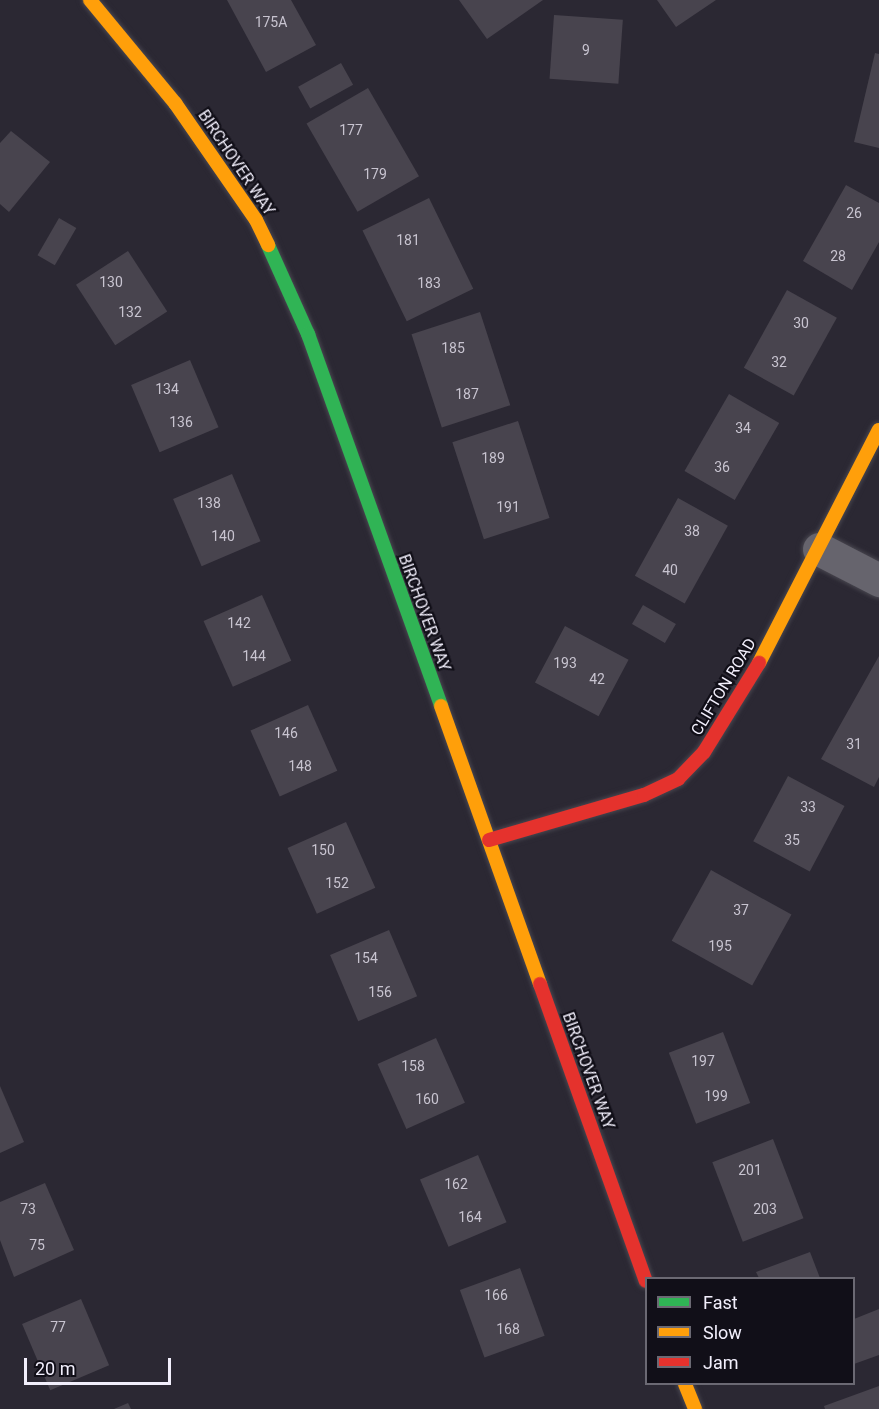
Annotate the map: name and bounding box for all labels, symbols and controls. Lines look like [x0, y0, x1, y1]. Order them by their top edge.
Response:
house number: 175A [255, 14, 287, 30]
house number: 9 [582, 42, 590, 58]
street label: BIRCHOVER WAY [194, 107, 278, 219]
house number: 177 [339, 122, 363, 138]
house number: 179 [363, 166, 387, 182]
house number: 26 [846, 205, 862, 221]
house number: 181 [396, 232, 420, 248]
house number: 28 [830, 248, 846, 264]
house number: 130 [99, 274, 123, 290]
house number: 183 [417, 275, 441, 291]
house number: 132 [118, 304, 142, 320]
house number: 30 [793, 315, 809, 331]
house number: 185 [441, 340, 465, 356]
house number: 32 [771, 354, 787, 370]
house number: 134 [155, 381, 179, 397]
house number: 187 [455, 386, 479, 402]
house number: 136 [169, 414, 193, 430]
house number: 34 [735, 420, 751, 436]
house number: 189 [481, 450, 505, 466]
house number: 36 [714, 459, 730, 475]
house number: 138 [197, 495, 221, 511]
house number: 191 [496, 499, 520, 515]
house number: 38 [684, 523, 700, 539]
house number: 140 [211, 528, 235, 544]
street label: BIRCHOVER WAY [394, 552, 454, 674]
house number: 40 [662, 562, 678, 578]
house number: 142 [227, 615, 251, 631]
street label: CLIFTON ROAD [688, 635, 760, 739]
house number: 144 [242, 648, 266, 664]
house number: 193 [553, 655, 577, 671]
house number: 42 [589, 671, 605, 687]
house number: 146 [274, 725, 298, 741]
house number: 31 [846, 736, 862, 752]
house number: 148 [288, 758, 312, 774]
house number: 33 [800, 799, 816, 815]
house number: 35 [784, 832, 800, 848]
house number: 150 [311, 842, 335, 858]
house number: 152 [325, 875, 349, 891]
house number: 37 [733, 902, 749, 918]
house number: 195 [708, 938, 732, 954]
house number: 154 [354, 950, 378, 966]
house number: 156 [368, 984, 392, 1000]
street label: BIRCHOVER WAY [558, 1010, 618, 1132]
house number: 197 [691, 1053, 715, 1069]
house number: 158 [401, 1058, 425, 1074]
house number: 199 [704, 1088, 728, 1104]
house number: 160 [415, 1091, 439, 1107]
house number: 201 [738, 1162, 762, 1178]
house number: 162 [444, 1176, 468, 1192]
house number: 73 [20, 1201, 36, 1217]
house number: 203 [753, 1201, 777, 1217]
house number: 164 [458, 1209, 482, 1225]
house number: 75 [29, 1237, 45, 1253]
legend [645, 1277, 855, 1385]
house number: 166 [484, 1287, 508, 1303]
text: Fast [703, 1292, 738, 1313]
house number: 77 [50, 1319, 66, 1335]
house number: 168 [496, 1321, 520, 1337]
text: Slow [703, 1322, 742, 1343]
scale bar [27, 1346, 174, 1384]
text: Jam [703, 1352, 739, 1373]
text: 20 m [35, 1358, 75, 1379]

